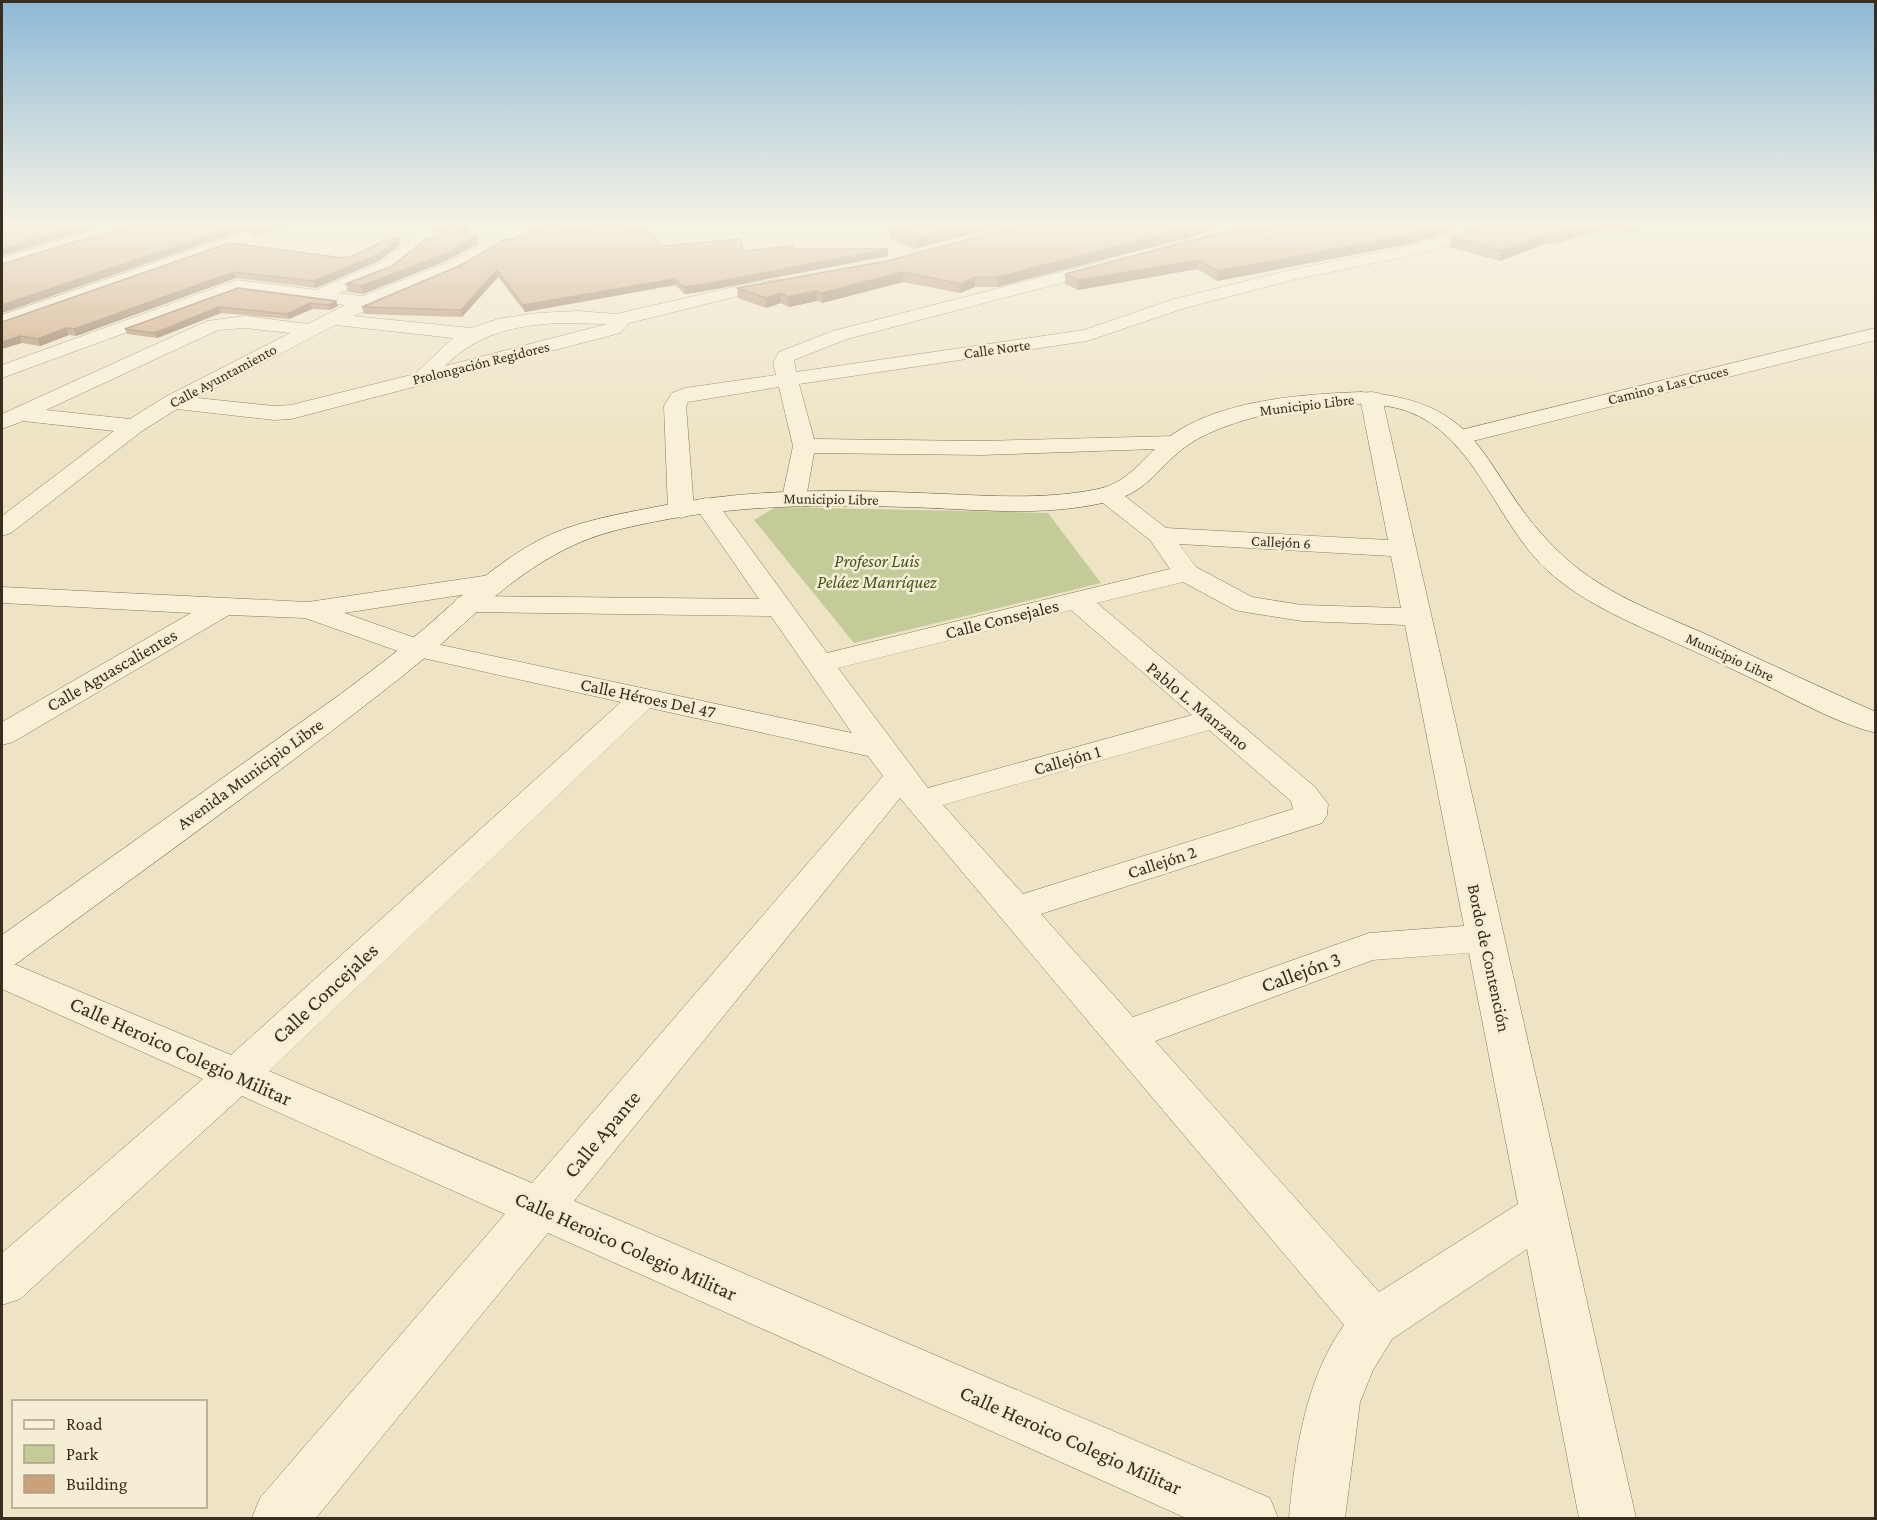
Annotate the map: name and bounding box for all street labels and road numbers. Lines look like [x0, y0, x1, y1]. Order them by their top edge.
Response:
street label: Calle Norte [963, 336, 1032, 362]
street label: Prolongación Regidores [411, 338, 552, 389]
street label: Calle Ayuntamiento [167, 341, 280, 412]
street label: Camino a Las Cruces [1606, 362, 1730, 408]
street label: Municipio Libre [1259, 391, 1356, 420]
street label: Municipio Libre [783, 490, 879, 509]
street label: Callejón 6 [1251, 532, 1311, 553]
street label: Calle Consejales [943, 595, 1061, 644]
street label: Calle Aguascalientes [43, 625, 181, 715]
street label: Municipio Libre [1683, 630, 1777, 685]
street label: Pablo L. Manzano [1143, 657, 1253, 755]
street label: Calle Héroes Del 47 [579, 674, 717, 722]
street label: Avenida Municipio Libre [173, 714, 327, 834]
street label: Callejón 1 [1031, 741, 1103, 780]
street label: Callejón 2 [1125, 841, 1199, 883]
street label: Bordo de Contención [1464, 882, 1515, 1034]
street label: Calle Concejales [267, 938, 383, 1048]
street label: Callejón 3 [1258, 947, 1344, 997]
street label: Calle Heroico Colegio Militar [66, 991, 296, 1111]
street label: Calle Apante [559, 1086, 645, 1182]
street label: Calle Heroico Colegio Militar [511, 1186, 741, 1306]
street label: Calle Heroico Colegio Militar [956, 1380, 1186, 1500]

